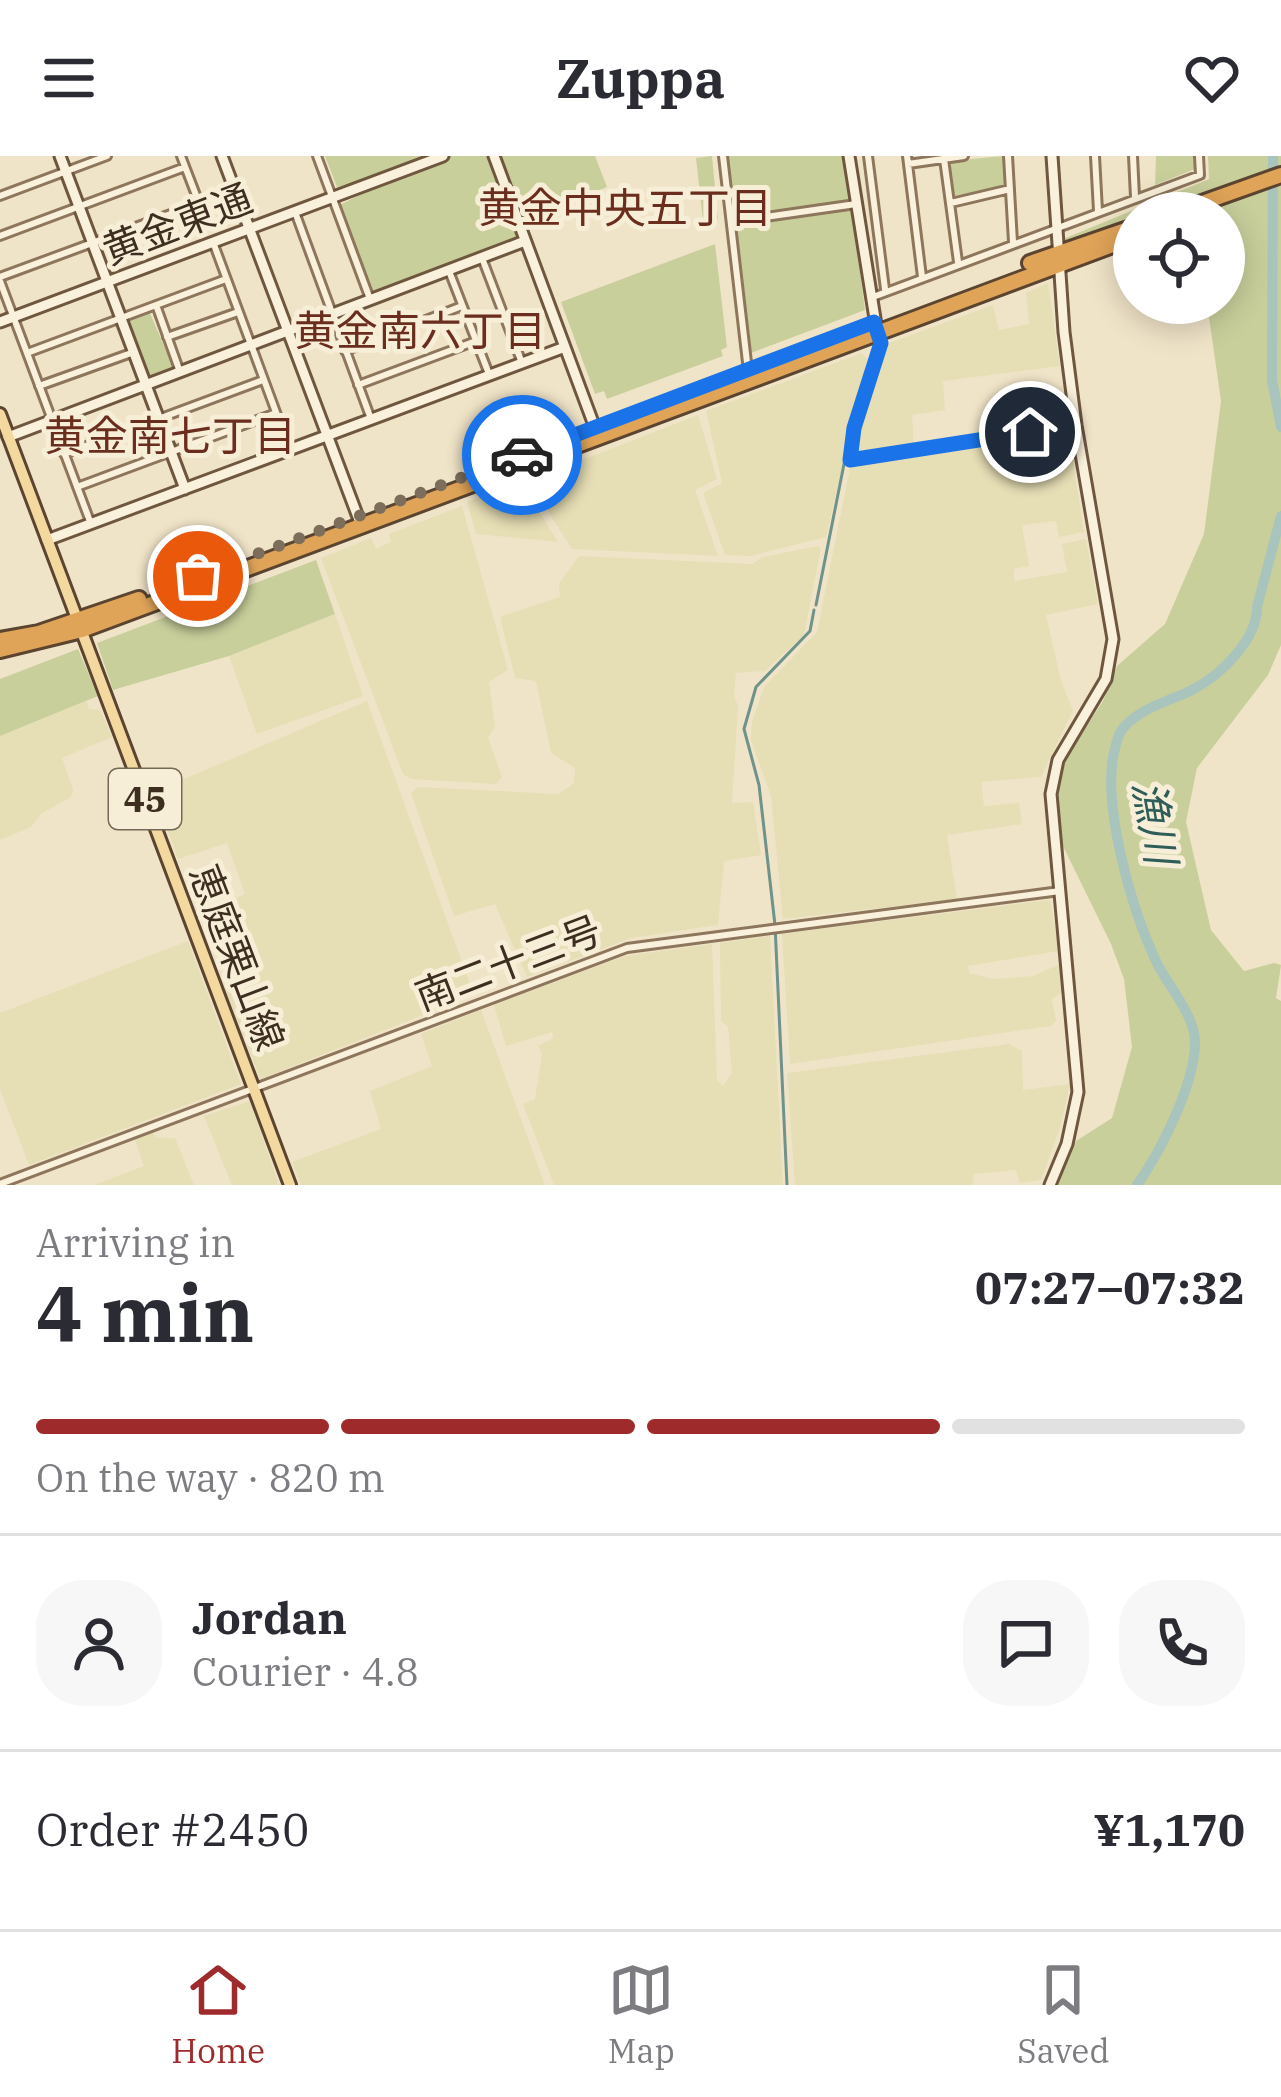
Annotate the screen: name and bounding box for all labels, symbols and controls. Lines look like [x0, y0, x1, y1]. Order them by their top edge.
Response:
text: Zuppa [556, 43, 725, 113]
icon: menu [36, 45, 102, 111]
icon: heart [1179, 45, 1245, 111]
street label: 黄金東通 [95, 172, 259, 275]
district label: 黄金中央五丁目 [478, 180, 772, 235]
map controls [1113, 192, 1245, 324]
button: locate [1113, 192, 1245, 324]
district label: 黄金南六丁目 [294, 303, 546, 358]
pin [979, 381, 1081, 483]
courier [462, 395, 582, 515]
icon: home [997, 399, 1063, 465]
district label: 黄金南七丁目 [44, 408, 296, 463]
icon: car [489, 422, 555, 488]
pin [147, 525, 249, 627]
icon: bag [165, 543, 231, 609]
road number: 45 [109, 769, 181, 829]
water label: 漁川 [1121, 776, 1191, 872]
street label: 恵庭栗山線 [179, 857, 296, 1057]
street label: 南二十三号 [408, 904, 608, 1021]
text: Arriving in [36, 1217, 235, 1268]
text: 07:27–07:32 [975, 1258, 1245, 1316]
text: 4 min [36, 1262, 254, 1363]
text: On the way · 820 m [36, 1452, 385, 1503]
button: person [36, 1580, 162, 1706]
button: chat [963, 1580, 1089, 1706]
button: phone [1119, 1580, 1245, 1706]
text: Jordan [192, 1588, 347, 1646]
text: Courier · 4.8 [192, 1646, 419, 1697]
text: Order #2450 [36, 1800, 309, 1858]
text: ¥1,170 [1094, 1800, 1245, 1858]
tab: Home [171, 1957, 265, 2072]
tab: Map [608, 1957, 675, 2072]
tab: Saved [1017, 1957, 1110, 2072]

